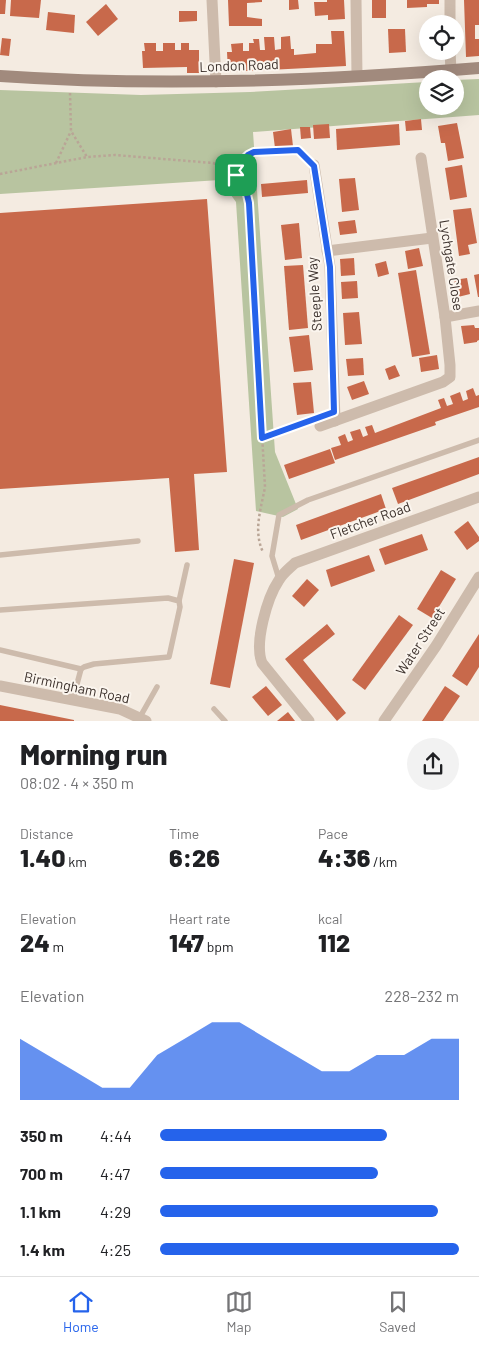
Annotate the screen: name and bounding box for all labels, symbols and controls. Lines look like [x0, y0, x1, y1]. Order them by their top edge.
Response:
map controls [419, 15, 464, 115]
button: locate [419, 15, 464, 60]
street label: London Road [199, 55, 279, 75]
button: layers [419, 70, 464, 115]
pin [215, 154, 257, 196]
icon: arrive [222, 161, 250, 189]
street label: Lychgate Close [436, 218, 468, 312]
street label: Steeple Way [303, 256, 325, 332]
street label: Fletcher Road [327, 498, 413, 542]
street label: Water Street [392, 604, 448, 678]
street label: Birmingham Road [23, 667, 131, 707]
text: Morning run [20, 737, 168, 771]
button: share [407, 738, 459, 790]
text: 08:02 · 4 × 350 m [20, 773, 134, 792]
text: Distance [20, 825, 73, 842]
text: Time [169, 825, 199, 842]
text: Pace [318, 825, 348, 842]
text: 1.40 [20, 842, 65, 872]
text: 6:26 [169, 842, 220, 872]
text: 4:36 [318, 842, 370, 872]
text: km [65, 853, 87, 870]
text: /km [370, 853, 397, 870]
text: Elevation [20, 910, 76, 927]
text: Heart rate [169, 910, 230, 927]
text: kcal [318, 910, 342, 927]
text: 24 [20, 927, 50, 957]
text: 147 [169, 927, 204, 957]
text: 112 [318, 927, 350, 957]
text: m [50, 938, 64, 955]
text: bpm [204, 938, 234, 955]
text: Elevation [20, 986, 84, 1005]
text: 228–232 m [385, 986, 459, 1005]
text: 350 m [20, 1126, 63, 1145]
text: 4:44 [100, 1126, 132, 1145]
text: 700 m [20, 1164, 63, 1183]
text: 4:47 [100, 1164, 130, 1183]
text: 1.1 km [20, 1202, 61, 1221]
text: 4:29 [100, 1202, 131, 1221]
text: 1.4 km [20, 1240, 65, 1259]
text: 4:25 [100, 1240, 131, 1259]
tab: Home [63, 1288, 99, 1335]
tab: Map [225, 1288, 253, 1335]
tab: Saved [379, 1288, 416, 1335]

